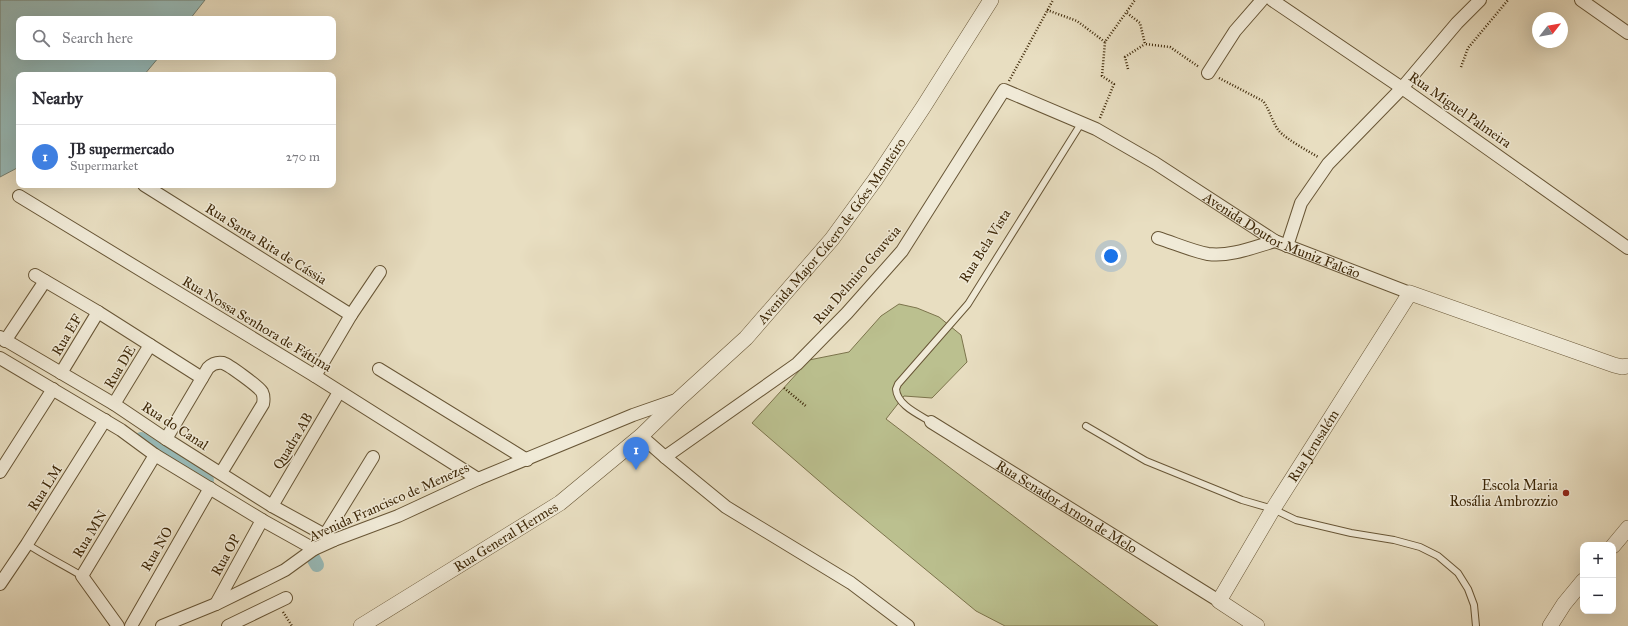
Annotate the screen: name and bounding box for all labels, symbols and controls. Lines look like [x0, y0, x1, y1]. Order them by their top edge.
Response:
north arrow [1532, 12, 1568, 48]
search box [16, 16, 336, 60]
icon: search [30, 27, 52, 49]
text: Search here [62, 29, 133, 47]
street label: Rua Miguel Palmeira [1405, 68, 1515, 152]
text: Nearby [32, 88, 83, 109]
street label: Avenida Major Cícero de Góes Monteiro [753, 135, 909, 328]
text: JB supermercado [70, 140, 174, 158]
text: 1 [42, 149, 48, 165]
text: 270 m [286, 149, 320, 165]
text: Supermarket [70, 158, 138, 174]
street label: Avenida Doutor Muniz Falcão [1199, 188, 1363, 282]
street label: Rua Santa Rita de Cássia [202, 200, 330, 288]
street label: Rua Bela Vista [956, 206, 1014, 286]
street label: Rua Delmiro Gouveia [810, 222, 904, 328]
your location [1101, 246, 1121, 266]
street label: Rua Nossa Senhora de Fátima [179, 273, 335, 376]
street label: Rua EF [48, 311, 86, 359]
street label: Rua DE [101, 342, 139, 392]
street label: Rua do Canal [138, 398, 212, 454]
street label: Rua Jerusalém [1284, 406, 1342, 485]
street label: Quadra AB [269, 410, 317, 472]
pin: 1 [623, 437, 649, 470]
street label: Rua Senador Arnon de Melo [993, 456, 1141, 557]
street label: Avenida Francisco de Menezes [305, 459, 472, 546]
street label: Rua LM [24, 462, 66, 514]
place label: Escola Maria Rosália Ambrozzio [1449, 477, 1558, 510]
marker: Escola Maria Rosália Ambrozzio [1561, 488, 1571, 498]
street label: Rua General Hermes [450, 498, 561, 575]
street label: Rua MN [69, 507, 111, 561]
street label: Rua NO [138, 524, 176, 574]
street label: Rua OP [208, 531, 244, 579]
map controls [1580, 542, 1616, 614]
button: + [1580, 542, 1616, 578]
button: − [1580, 578, 1616, 614]

